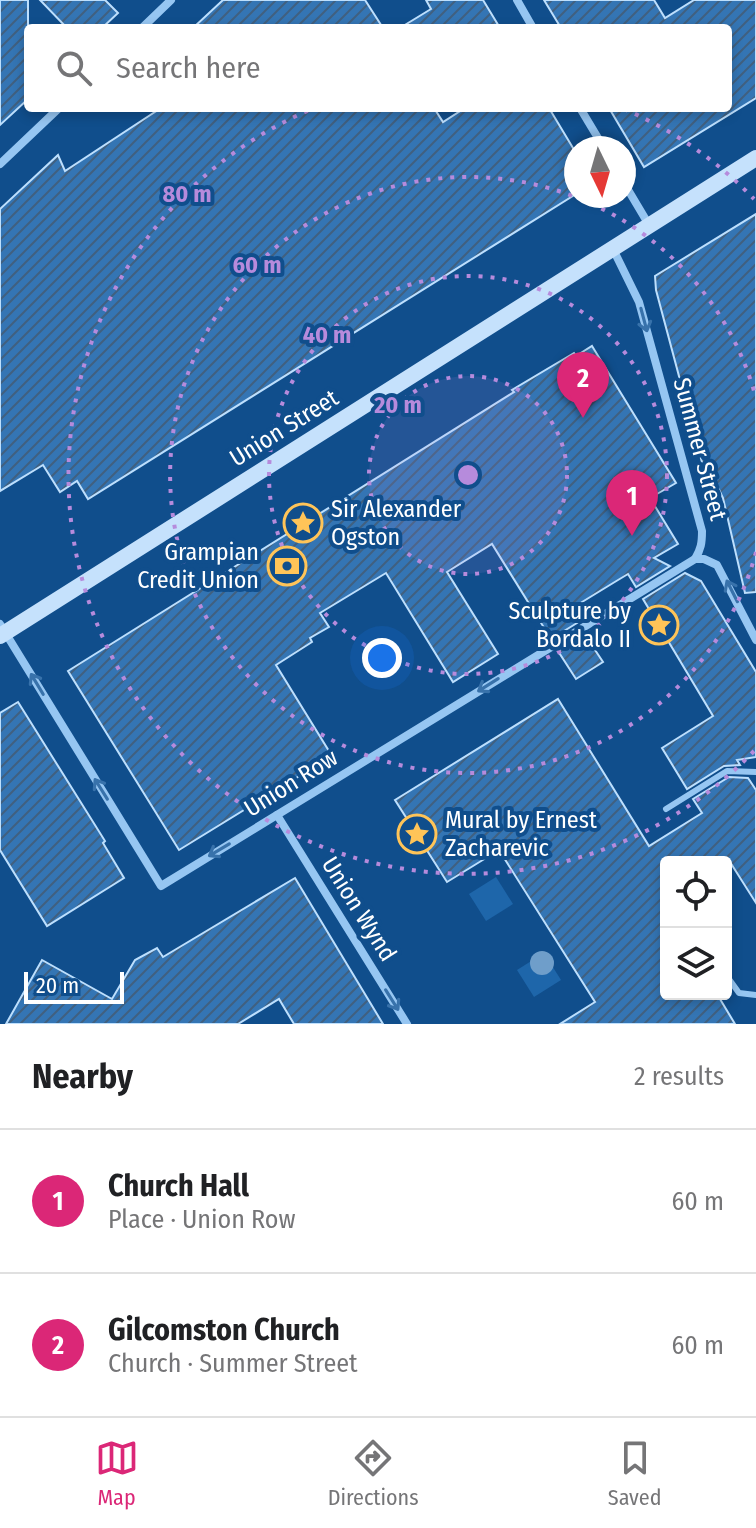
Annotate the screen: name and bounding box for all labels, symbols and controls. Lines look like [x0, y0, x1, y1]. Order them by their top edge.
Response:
search box [24, 24, 732, 112]
icon: search [52, 46, 96, 90]
text: Search here [116, 50, 261, 86]
north arrow [564, 136, 636, 208]
text: 80 m [162, 180, 212, 208]
text: 60 m [233, 251, 281, 279]
one-way arrow [637, 307, 652, 333]
text: 40 m [303, 321, 351, 349]
pin: 2 [557, 352, 609, 418]
street label: Summer Street [668, 375, 732, 523]
street label: Union Street [225, 384, 344, 472]
text: 20 m [373, 391, 422, 419]
centre of rings [454, 461, 482, 489]
pin: 1 [606, 470, 658, 536]
place label: Sir Alexander Ogston [331, 495, 462, 551]
place icon: Sir Alexander Ogston [282, 502, 324, 544]
place label: Grampian Credit Union [137, 538, 259, 594]
bank icon: Grampian Credit Union [266, 545, 308, 587]
one-way arrow [724, 580, 739, 604]
place label: Sculpture by Bordalo II [508, 597, 631, 653]
place icon: Sculpture by Bordalo II [638, 604, 680, 646]
your location [362, 638, 402, 678]
one-way arrow [28, 673, 45, 695]
one-way arrow [477, 678, 500, 694]
street label: Union Row [239, 743, 343, 823]
one-way arrow [93, 778, 110, 800]
place label: Mural by Ernest Zacharevic [445, 806, 597, 862]
place icon: Mural by Ernest Zacharevic [396, 813, 438, 855]
one-way arrow [208, 843, 231, 859]
street label: Union Wynd [316, 852, 402, 966]
map controls [660, 856, 732, 1000]
button: locate [660, 856, 732, 928]
button: layers [660, 928, 732, 1000]
scale bar [24, 968, 124, 1004]
text: 20 m [36, 972, 79, 999]
one-way arrow [384, 988, 400, 1011]
text: Nearby [32, 1056, 133, 1097]
text: 2 results [634, 1061, 724, 1092]
text: Church Hall [108, 1168, 249, 1204]
text: 1 [53, 1186, 64, 1217]
text: 60 m [671, 1186, 724, 1217]
text: Place · Union Row [108, 1204, 296, 1235]
text: Gilcomston Church [108, 1312, 340, 1348]
text: 2 [52, 1330, 64, 1361]
text: 60 m [671, 1330, 724, 1361]
text: Church · Summer Street [108, 1348, 358, 1379]
tab: Map [95, 1436, 139, 1511]
tab: Directions [328, 1436, 419, 1511]
tab: Saved [608, 1436, 661, 1511]

